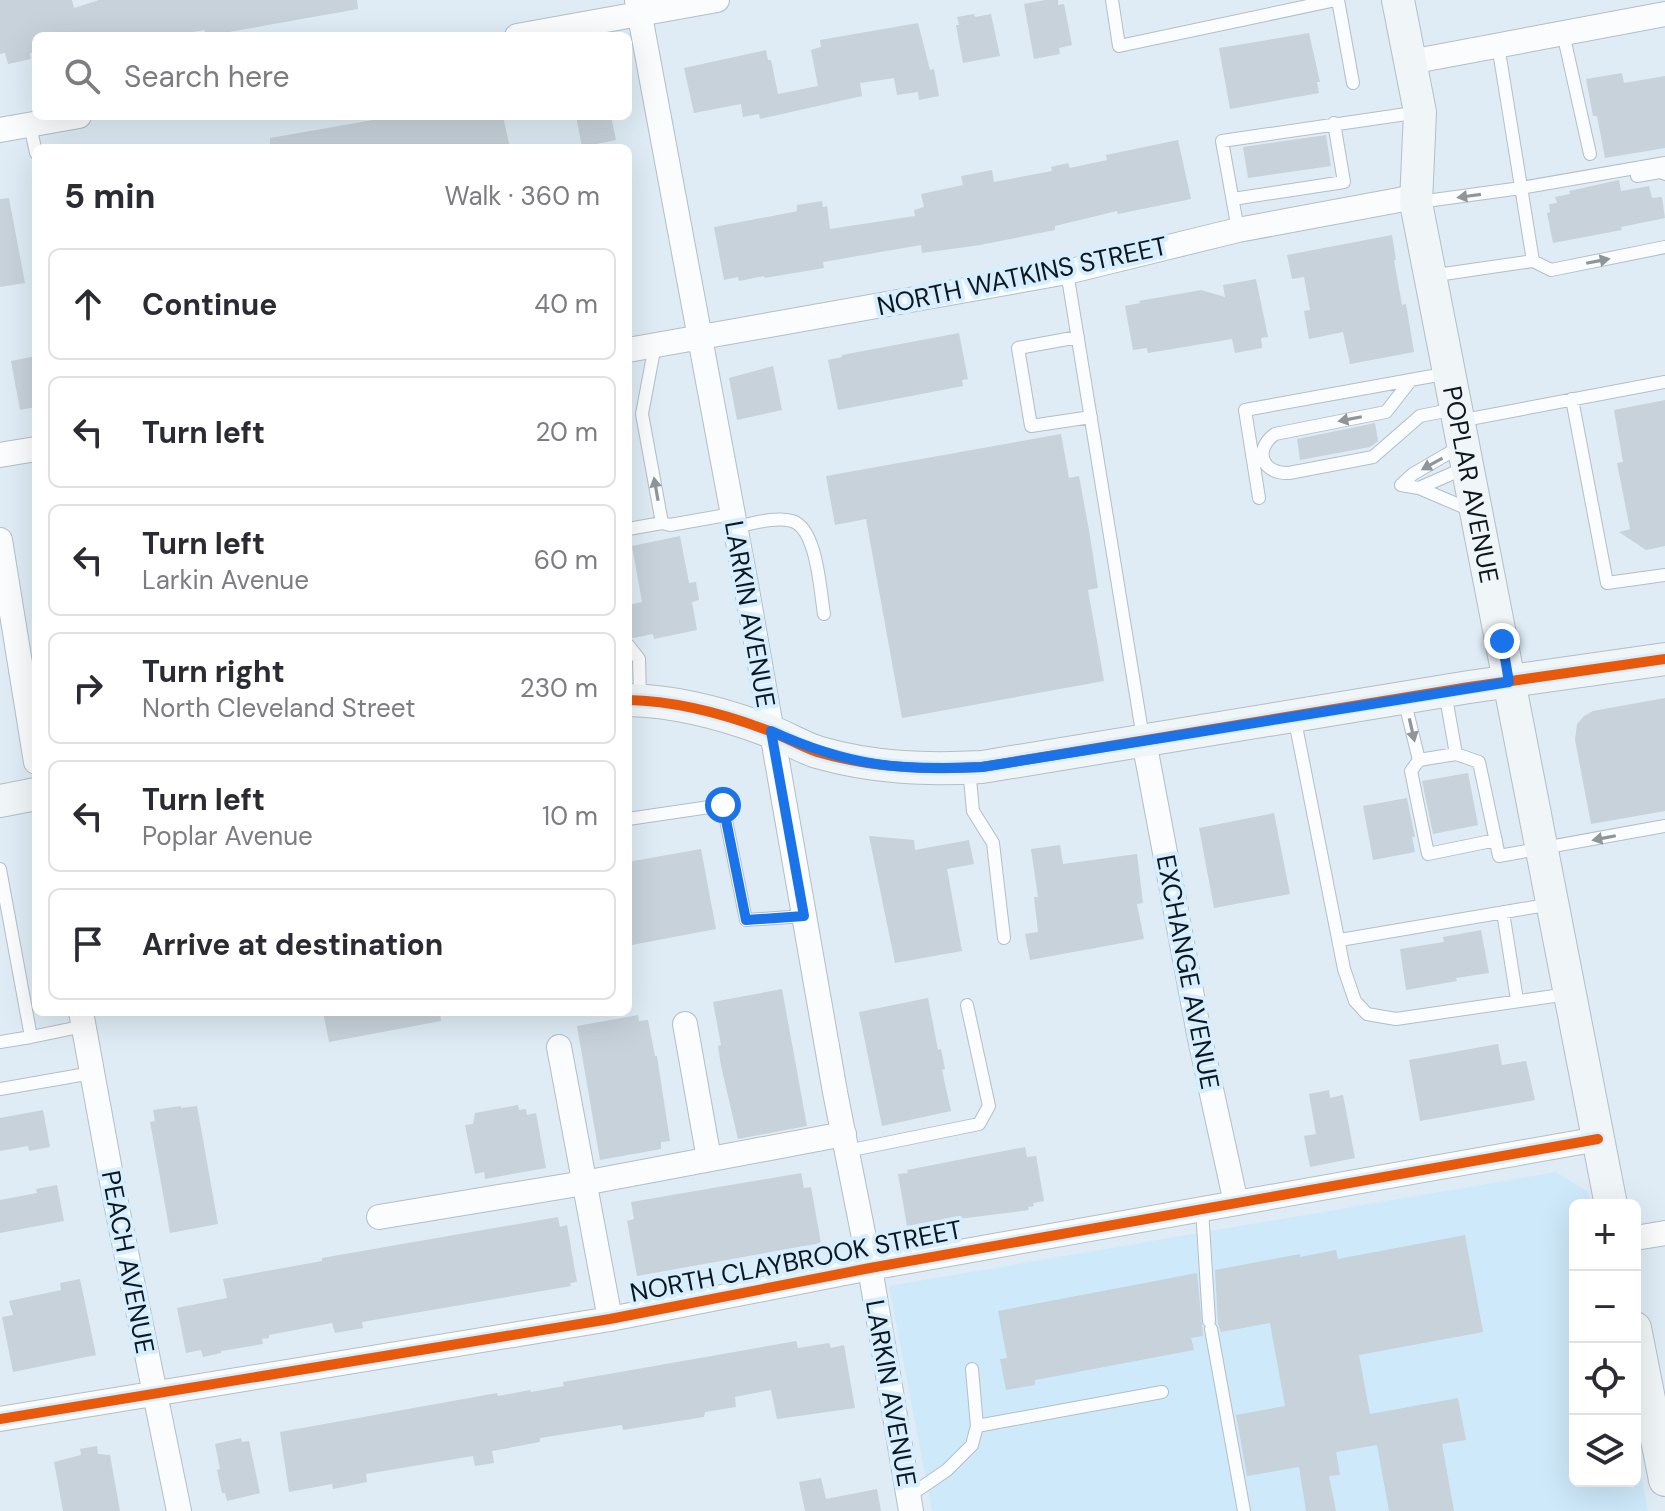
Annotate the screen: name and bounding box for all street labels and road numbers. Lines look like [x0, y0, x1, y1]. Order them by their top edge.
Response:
street label: NORTH WATKINS STREET [874, 229, 1170, 323]
street label: POPLAR AVENUE [1435, 383, 1507, 586]
street label: LARKIN AVENUE [717, 518, 783, 710]
street label: EXCHANGE AVENUE [1149, 852, 1227, 1092]
street label: PEACH AVENUE [94, 1168, 162, 1356]
street label: NORTH CLAYBROOK STREET [627, 1212, 965, 1310]
street label: LARKIN AVENUE [858, 1297, 924, 1489]

